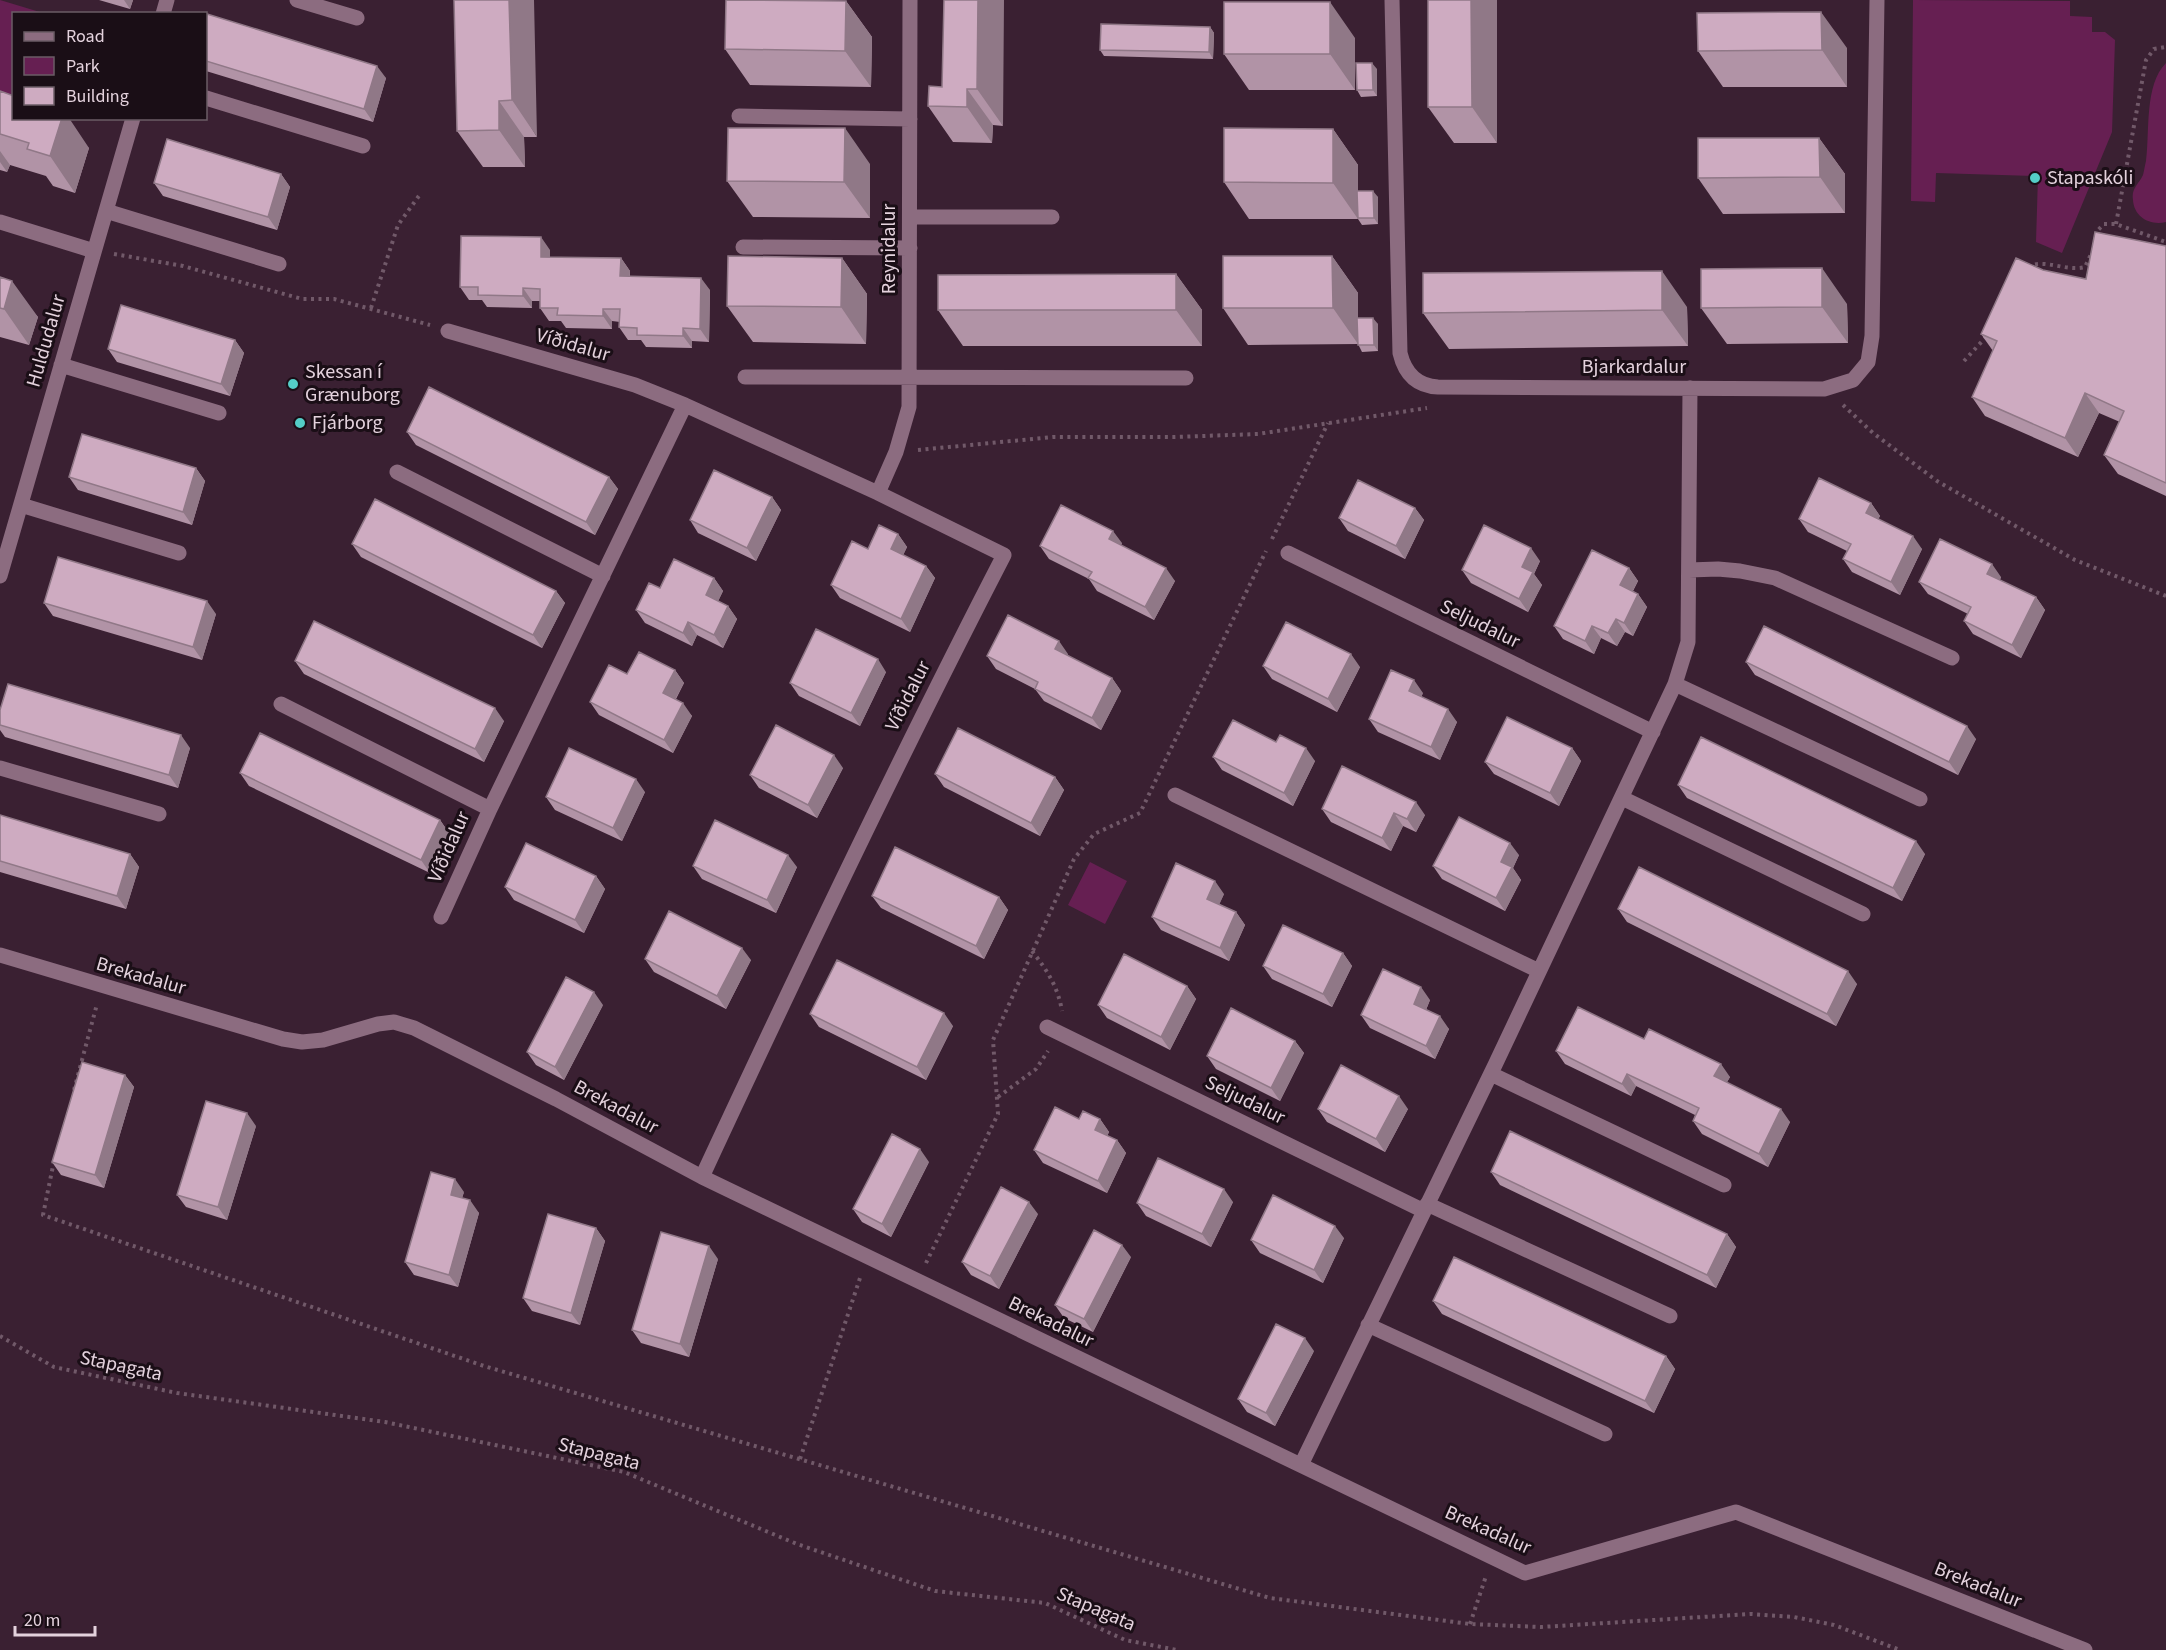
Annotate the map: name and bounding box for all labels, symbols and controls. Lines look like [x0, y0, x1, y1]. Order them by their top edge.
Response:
legend [12, 12, 207, 120]
text: Road [66, 24, 105, 49]
text: Park [66, 54, 100, 79]
text: Building [66, 84, 129, 109]
place label: Stapaskóli [2047, 164, 2133, 192]
marker: Stapaskóli [2028, 171, 2042, 185]
street label: Reynidalur [875, 204, 903, 294]
street label: Huldudalur [19, 291, 73, 391]
street label: Víðidalur [533, 321, 613, 369]
street label: Bjarkardalur [1582, 353, 1686, 381]
place label: Skessan í Grænuborg [305, 358, 400, 409]
marker: Skessan í Grænuborg [286, 377, 300, 391]
place label: Fjárborg [312, 409, 383, 437]
marker: Fjárborg [293, 416, 307, 430]
street label: Seljudalur [1435, 593, 1525, 655]
street label: Víðidalur [878, 656, 938, 736]
street label: Víðidalur [421, 807, 477, 887]
street label: Brekadalur [93, 950, 189, 1002]
street label: Seljudalur [1200, 1069, 1290, 1131]
street label: Brekadalur [569, 1073, 663, 1141]
street label: Brekadalur [1003, 1289, 1099, 1355]
street label: Stapagata [77, 1344, 165, 1388]
street label: Stapagata [555, 1430, 643, 1478]
street label: Brekadalur [1440, 1498, 1536, 1562]
street label: Brekadalur [1930, 1555, 2026, 1615]
street label: Stapagata [1052, 1580, 1140, 1638]
scale bar [15, 1599, 94, 1637]
text: 20 m [24, 1608, 60, 1633]

